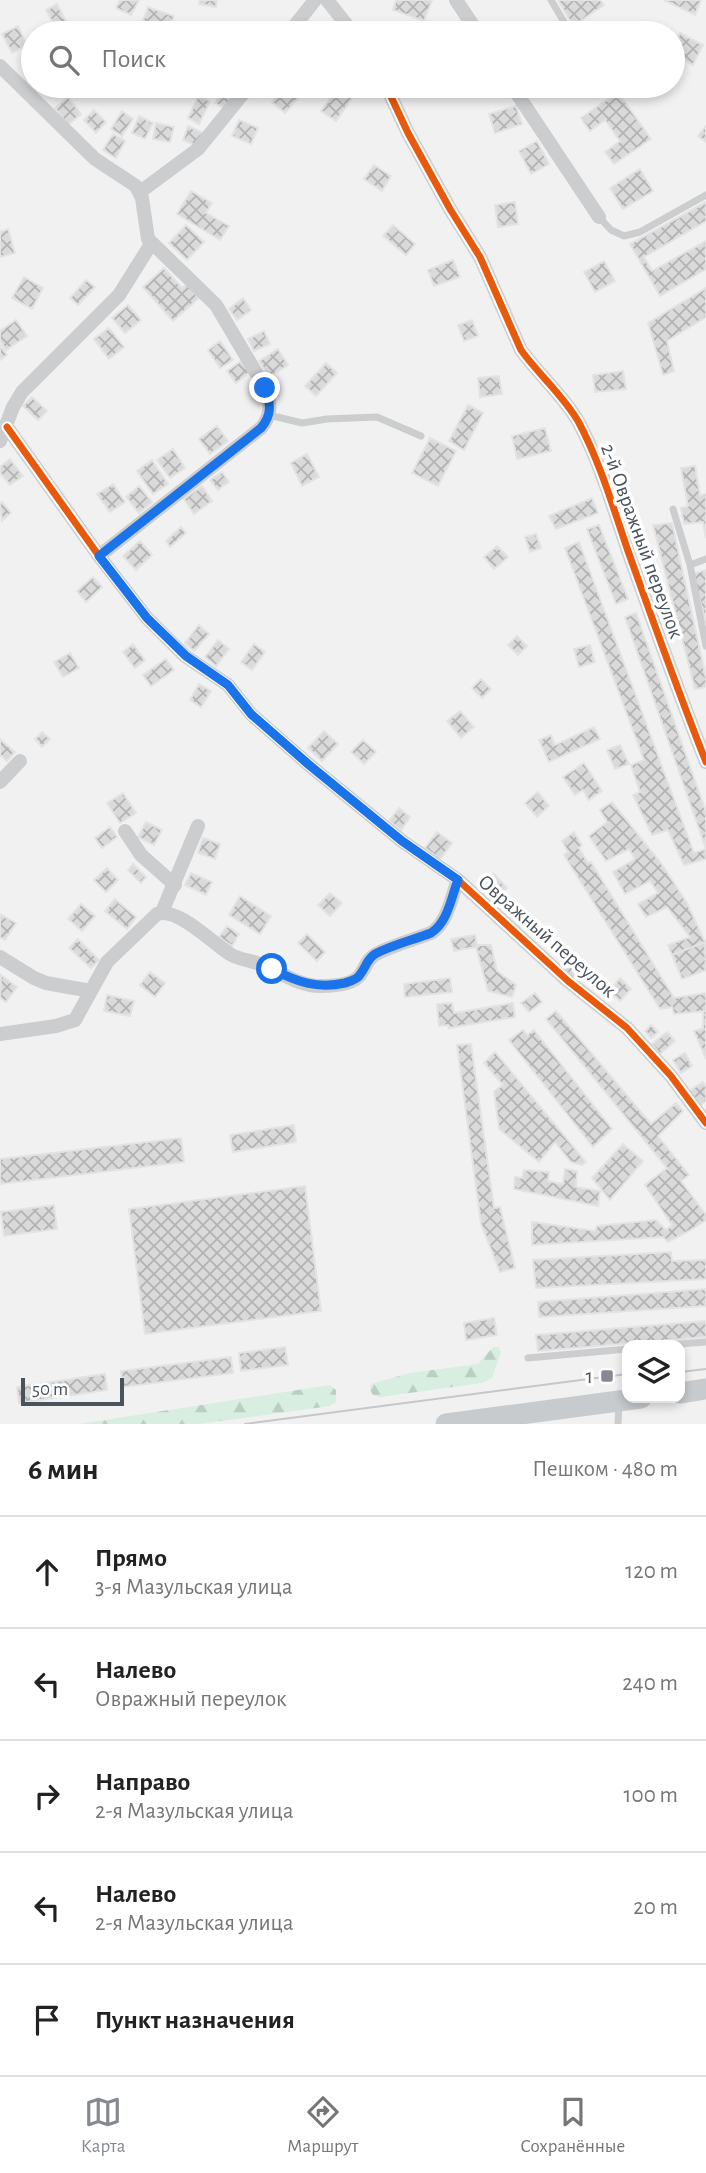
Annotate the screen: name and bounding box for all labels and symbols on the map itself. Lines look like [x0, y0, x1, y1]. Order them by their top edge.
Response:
route end [249, 372, 280, 403]
street label: 2-й Овражный переулок [597, 441, 687, 641]
street label: Овражный переулок [474, 871, 620, 1002]
route start [256, 953, 287, 984]
place label: 1 [586, 1366, 593, 1387]
marker: 1 [599, 1368, 615, 1384]
scale bar [21, 1375, 124, 1407]

